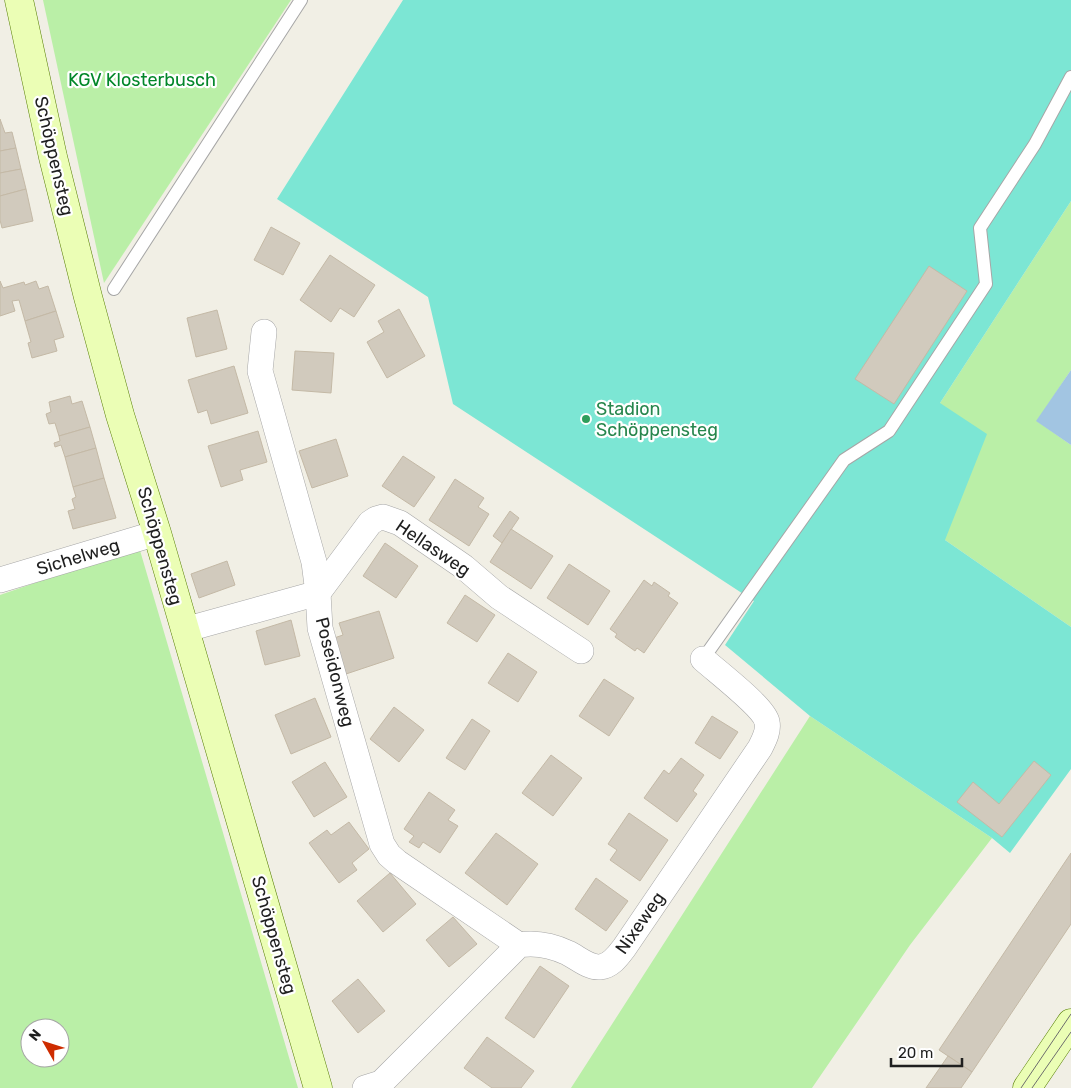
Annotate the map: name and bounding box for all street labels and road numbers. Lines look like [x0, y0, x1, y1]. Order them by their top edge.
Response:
street label: Schöppensteg [30, 94, 78, 218]
street label: Schöppensteg [133, 484, 187, 608]
street label: Hellasweg [391, 515, 475, 581]
street label: Sichelweg [34, 534, 122, 580]
street label: Poseidonweg [311, 615, 359, 729]
street label: Schöppensteg [247, 873, 301, 997]
street label: Nixeweg [611, 888, 669, 958]

